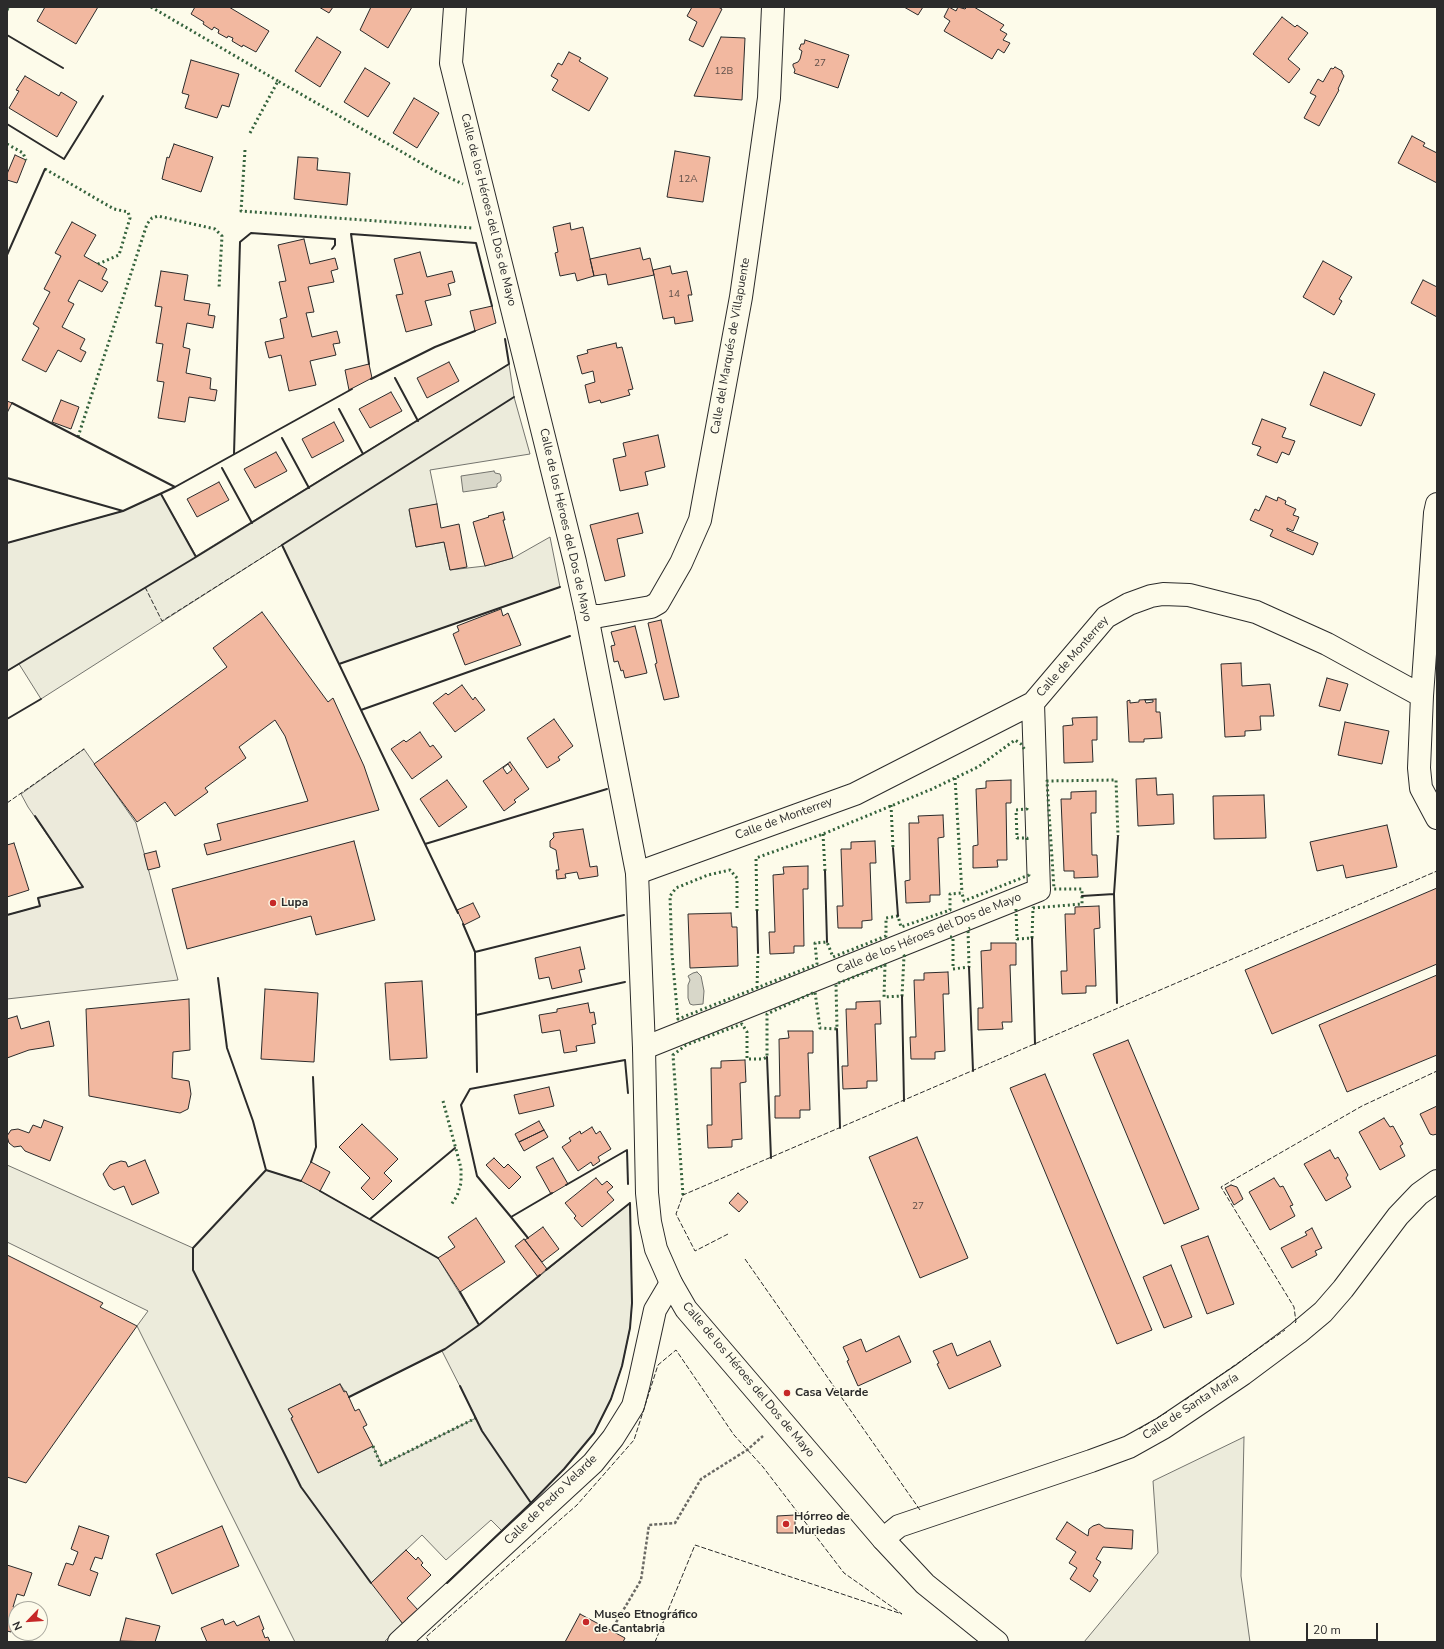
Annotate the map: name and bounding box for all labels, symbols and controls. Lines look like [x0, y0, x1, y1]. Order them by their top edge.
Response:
house number: 27 [814, 58, 826, 70]
house number: 12B [715, 66, 733, 78]
street label: Calle de los Héroes del Dos de Mayo [457, 112, 519, 308]
house number: 12A [678, 174, 698, 186]
street label: Calle del Marqués de Villapuente [708, 257, 754, 435]
house number: 14 [668, 289, 680, 301]
street label: Calle de los Héroes del Dos de Mayo [536, 427, 594, 623]
street label: Calle de Monterrey [1034, 614, 1112, 700]
street label: Calle de Monterrey [733, 795, 835, 843]
street label: Calle de los Héroes del Dos de Mayo [834, 890, 1024, 978]
place label: Lupa [281, 896, 308, 910]
marker: Lupa [268, 898, 278, 908]
house number: 27 [912, 1201, 924, 1213]
street label: Calle de los Héroes del Dos de Mayo [679, 1299, 817, 1461]
street label: Calle de Santa María [1140, 1371, 1242, 1443]
place label: Casa Velarde [795, 1386, 868, 1400]
marker: Casa Velarde [782, 1388, 792, 1398]
street label: Calle de Pedro Velarde [502, 1452, 600, 1548]
place label: Hórreo de Muriedas [794, 1510, 850, 1538]
marker: Hórreo de Muriedas [781, 1519, 791, 1529]
north arrow [8, 1601, 48, 1641]
place label: Museo Etnográfico de Cantabria [594, 1608, 698, 1636]
scale bar [1308, 1615, 1380, 1641]
marker: Museo Etnográfico de Cantabria [581, 1617, 591, 1627]
text: N [9, 1619, 26, 1633]
text: 20 m [1313, 1622, 1341, 1638]

